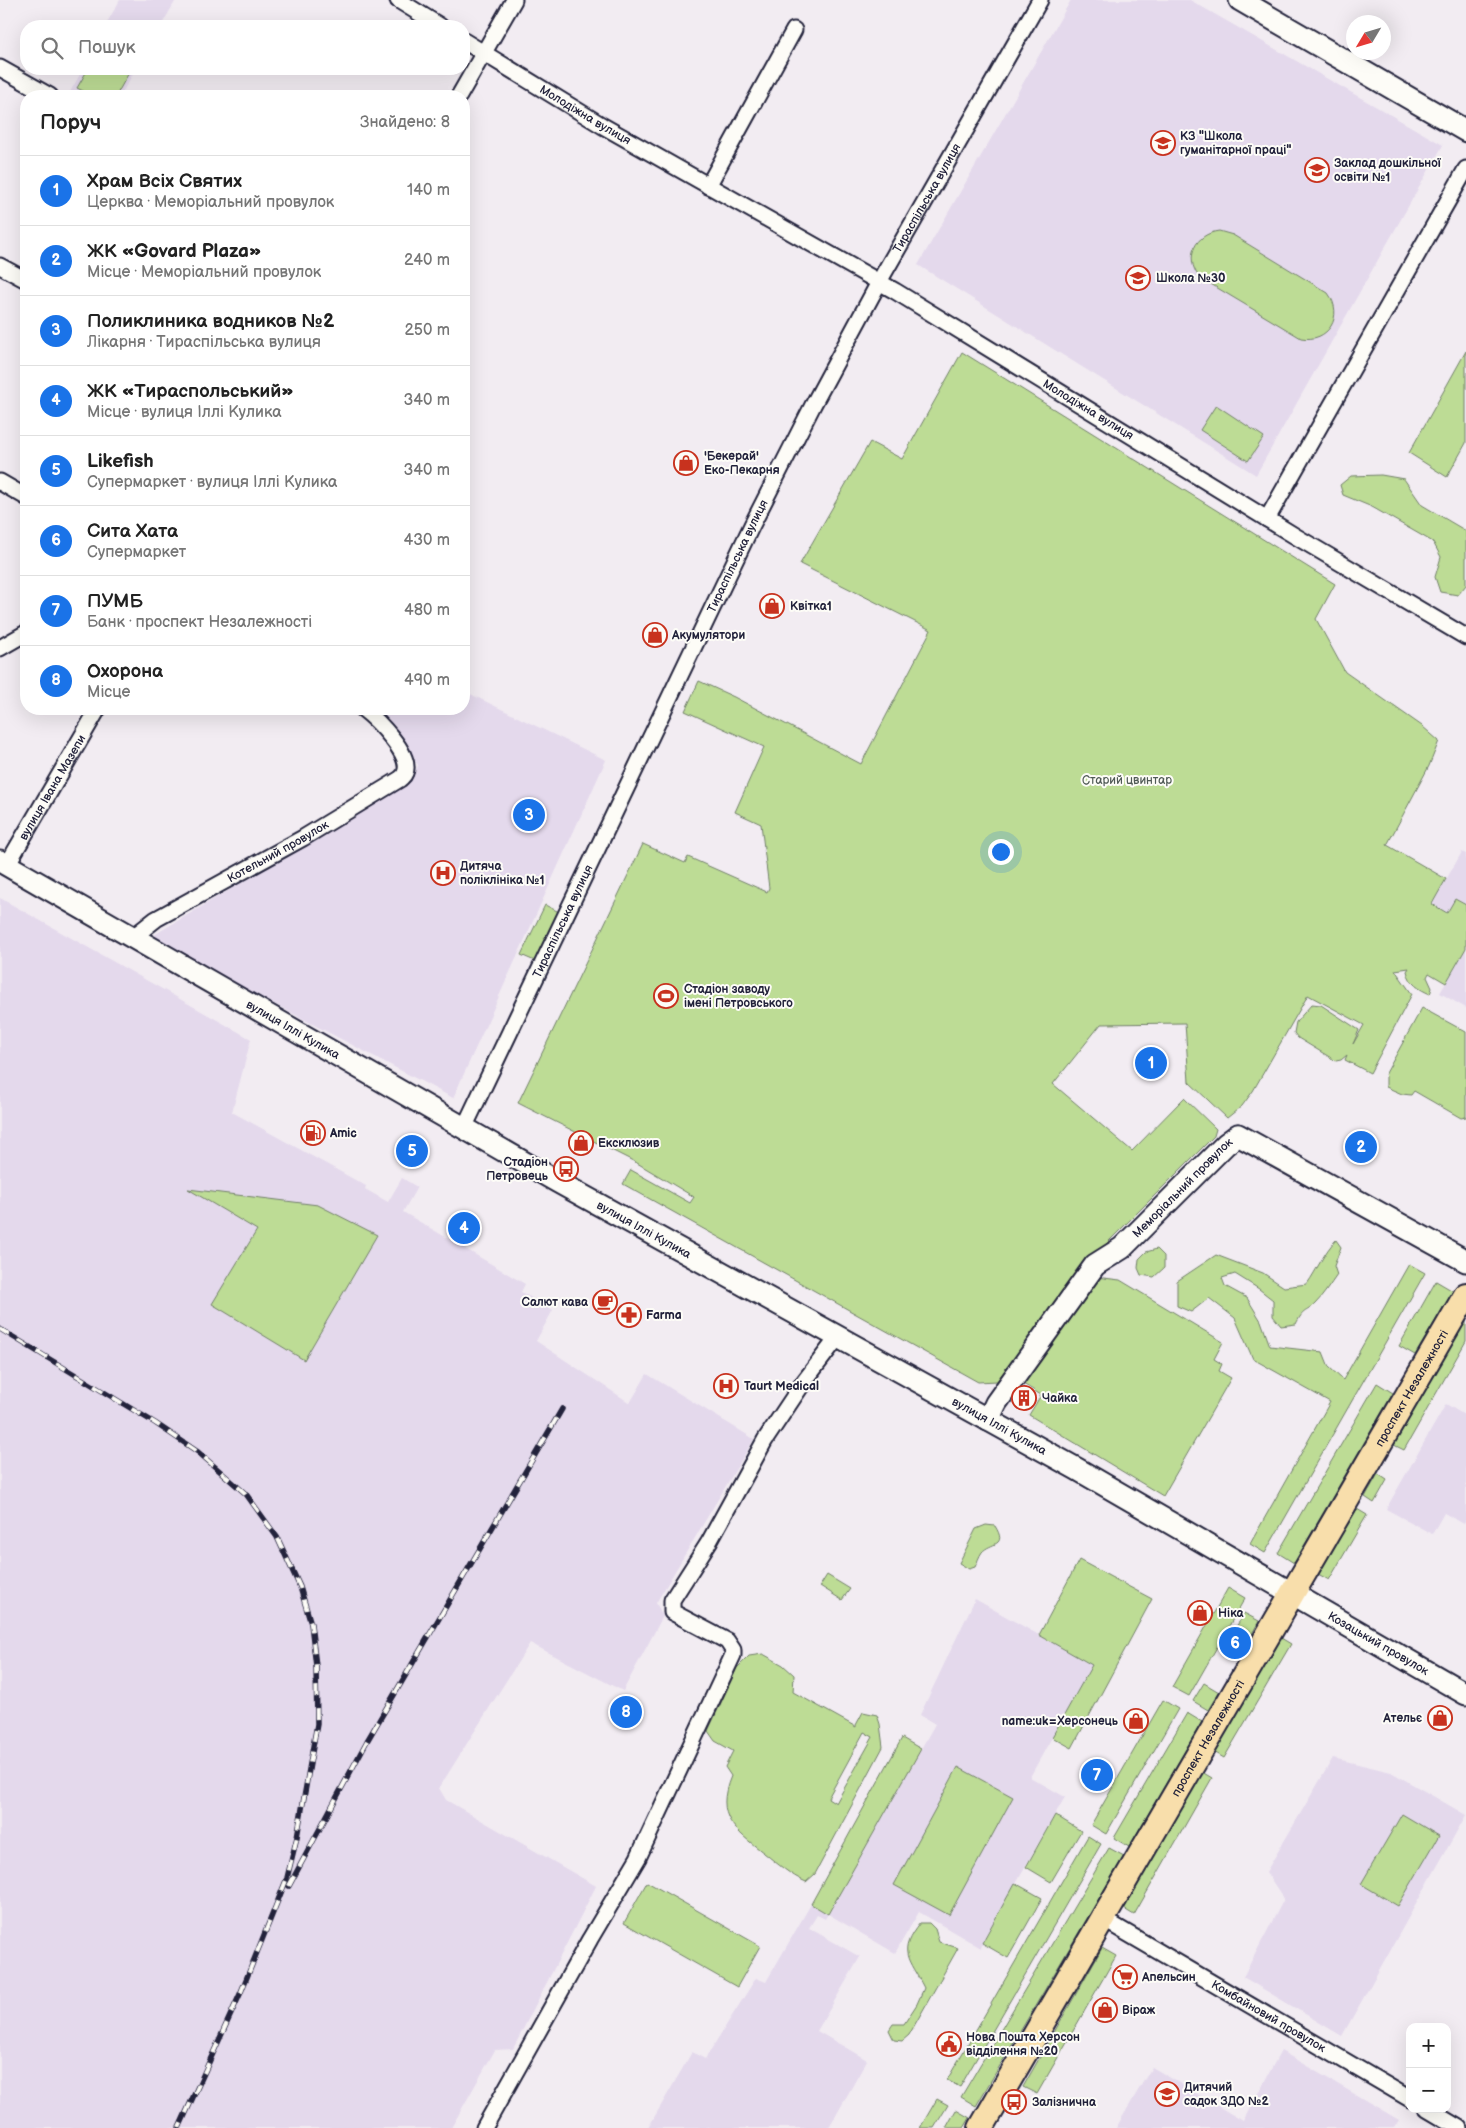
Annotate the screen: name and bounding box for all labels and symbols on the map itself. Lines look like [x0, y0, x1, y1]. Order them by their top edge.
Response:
north arrow [1346, 15, 1391, 60]
street label: Молодіжна вулиця [537, 82, 634, 148]
place label: КЗ "Школа гуманітарної праці" [1180, 129, 1291, 158]
school or university icon: КЗ "Школа гуманітарної праці" [1150, 130, 1176, 156]
street label: Тираспільська вулиця [890, 141, 965, 256]
place label: Заклад дошкільної освіти №1 [1334, 156, 1442, 185]
school or university icon: Заклад дошкільної освіти №1 [1304, 157, 1330, 183]
school or university icon: Школа №30 [1125, 265, 1151, 291]
place label: Школа №30 [1156, 271, 1225, 286]
street label: Молодіжна вулиця [1040, 376, 1137, 444]
place label: 'Бекерай' Еко-Пекарня [704, 449, 780, 478]
shop icon: 'Бекерай' Еко-Пекарня [673, 450, 699, 476]
street label: Тираспільська вулиця [704, 497, 772, 615]
shop icon: Квітка1 [759, 593, 785, 619]
place label: Квітка1 [790, 599, 832, 614]
shop icon: Акумулятори [642, 622, 668, 648]
place label: Акумулятори [671, 628, 745, 643]
street label: вулиця Івана Мазепи [16, 732, 89, 843]
park label: Старий цвинтар [1082, 773, 1172, 788]
pin: 3 [513, 796, 545, 834]
street label: Котельний провулок [225, 817, 332, 886]
your location [988, 839, 1014, 865]
place label: Дитяча поліклініка №1 [460, 859, 545, 888]
hospital icon: Дитяча поліклініка №1 [430, 860, 456, 886]
street label: Тираспільська вулиця [530, 862, 597, 981]
place label: Стадіон заводу імені Петровського [684, 982, 793, 1011]
sports icon: Стадіон заводу імені Петровського [653, 983, 679, 1009]
street label: вулиця Іллі Кулика [243, 997, 342, 1063]
pin: 1 [1135, 1044, 1167, 1082]
fuel station icon: Amic [300, 1120, 326, 1146]
place label: Amic [329, 1126, 357, 1141]
pin: 2 [1345, 1128, 1377, 1166]
shop icon: Ексклюзив [568, 1130, 594, 1156]
pin: 5 [396, 1132, 428, 1170]
street label: Меморіальний провулок [1130, 1134, 1236, 1241]
place label: Ексклюзив [598, 1136, 660, 1151]
place label: Стадіон Петровець [486, 1155, 549, 1184]
bus stop icon: Стадіон Петровець [553, 1156, 579, 1182]
street label: вулиця Іллі Кулика [594, 1198, 694, 1262]
pin: 4 [448, 1209, 480, 1247]
cafe icon: Салют кава [592, 1289, 618, 1315]
place label: Салют кава [522, 1295, 589, 1310]
pharmacy icon: Farma [616, 1302, 642, 1328]
place label: Farma [646, 1308, 682, 1323]
street label: проспект Незалежності [1372, 1327, 1452, 1450]
hospital icon: Taurt Medical [713, 1373, 739, 1399]
place label: Taurt Medical [744, 1379, 819, 1394]
building icon: Чайка [1011, 1385, 1037, 1411]
place label: Чайка [1042, 1391, 1078, 1406]
street label: вулиця Іллі Кулика [949, 1394, 1049, 1459]
shop icon: Ніка [1187, 1600, 1213, 1626]
place label: Ніка [1218, 1606, 1245, 1621]
street label: Козацький провулок [1325, 1609, 1432, 1679]
pin: 6 [1219, 1624, 1251, 1662]
street label: проспект Незалежності [1169, 1677, 1248, 1800]
pin: 8 [610, 1693, 642, 1731]
shop icon: Ательє [1427, 1705, 1453, 1731]
shop icon: name:uk=Херсонець [1123, 1708, 1149, 1734]
place label: Ательє [1382, 1711, 1422, 1726]
place label: name:uk=Херсонець [1002, 1714, 1119, 1729]
pin: 7 [1081, 1756, 1113, 1794]
supermarket icon: Апельсин [1112, 1964, 1138, 1990]
place label: Апельсин [1141, 1970, 1196, 1985]
street label: Комбайновий провулок [1209, 1977, 1329, 2056]
shop icon: Віраж [1092, 1997, 1118, 2023]
place label: Віраж [1122, 2003, 1156, 2018]
place label: Нова Пошта Херсон відділення №20 [966, 2030, 1080, 2059]
public building icon: Нова Пошта Херсон відділення №20 [936, 2031, 962, 2057]
place label: Дитячий садок ЗДО №2 [1184, 2080, 1269, 2109]
school or university icon: Дитячий садок ЗДО №2 [1154, 2081, 1180, 2107]
bus stop icon: Залізнична [1001, 2089, 1027, 2115]
place label: Залізнична [1032, 2095, 1097, 2110]

